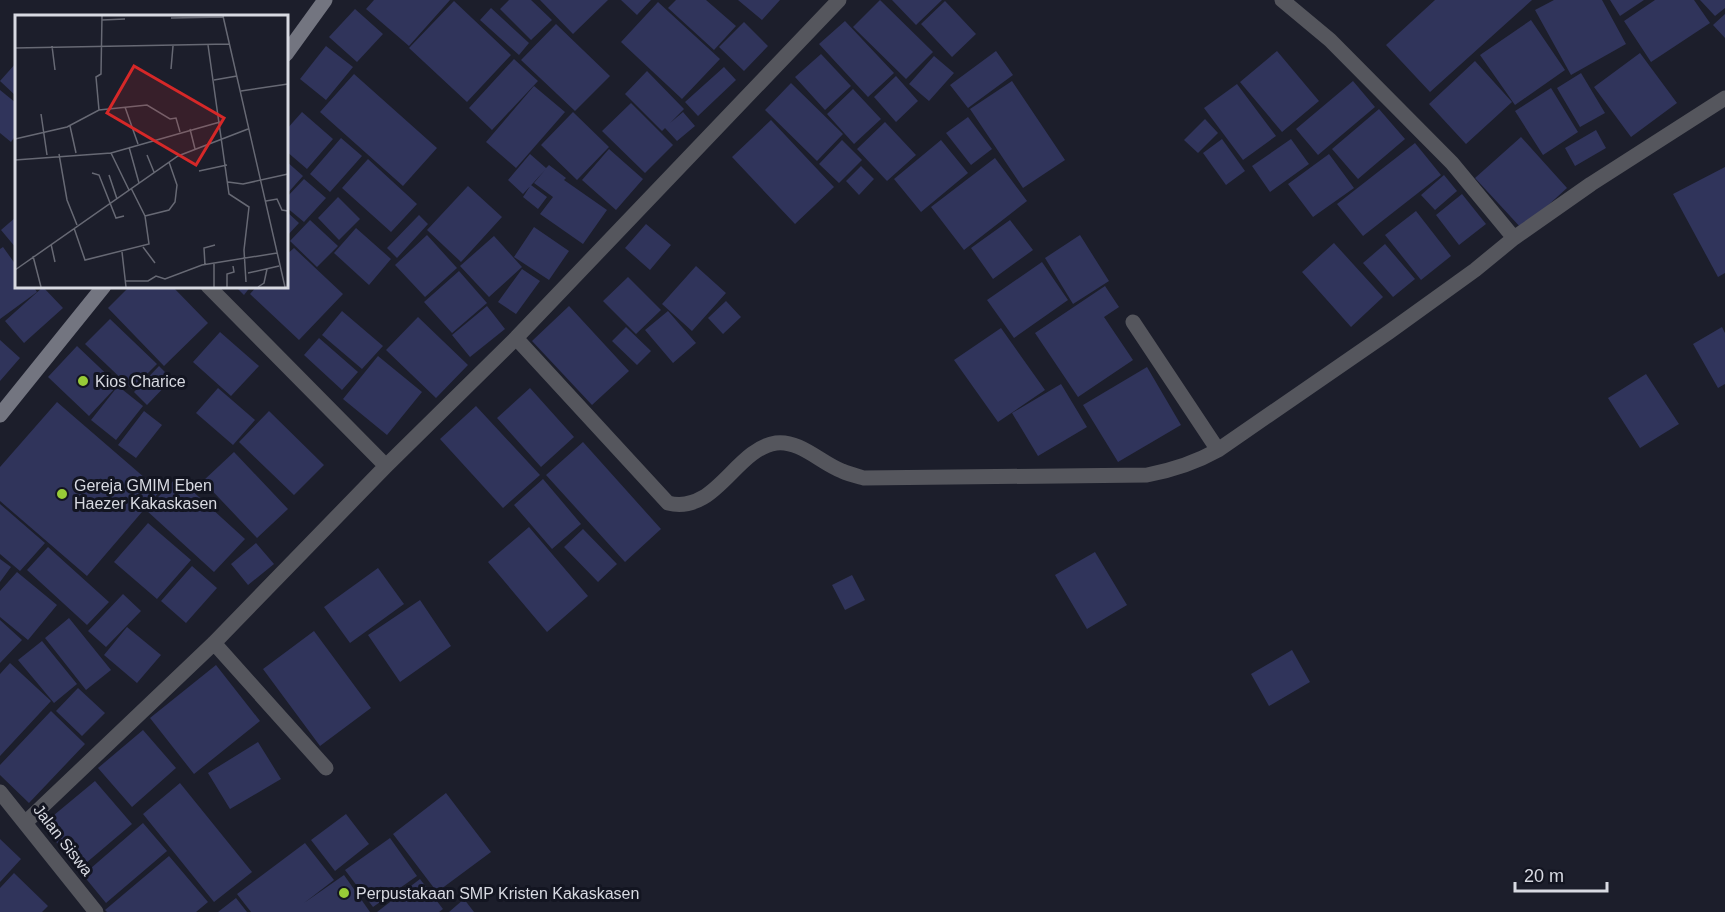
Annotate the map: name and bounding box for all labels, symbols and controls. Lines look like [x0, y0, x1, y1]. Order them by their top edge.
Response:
inset map [15, 15, 288, 288]
place label: Kios Charice [95, 373, 186, 390]
marker: Kios Charice [76, 374, 90, 388]
place label: Gereja GMIM Eben Haezer Kakaskasen [74, 477, 217, 512]
marker: Gereja GMIM Eben Haezer Kakaskasen [55, 487, 69, 501]
street label: Jalan Siswa [30, 801, 96, 879]
scale bar [1515, 855, 1606, 893]
text: 20 m [1524, 866, 1564, 886]
place label: Perpustakaan SMP Kristen Kakaskasen [356, 885, 639, 902]
marker: Perpustakaan SMP Kristen Kakaskasen [337, 886, 351, 900]

